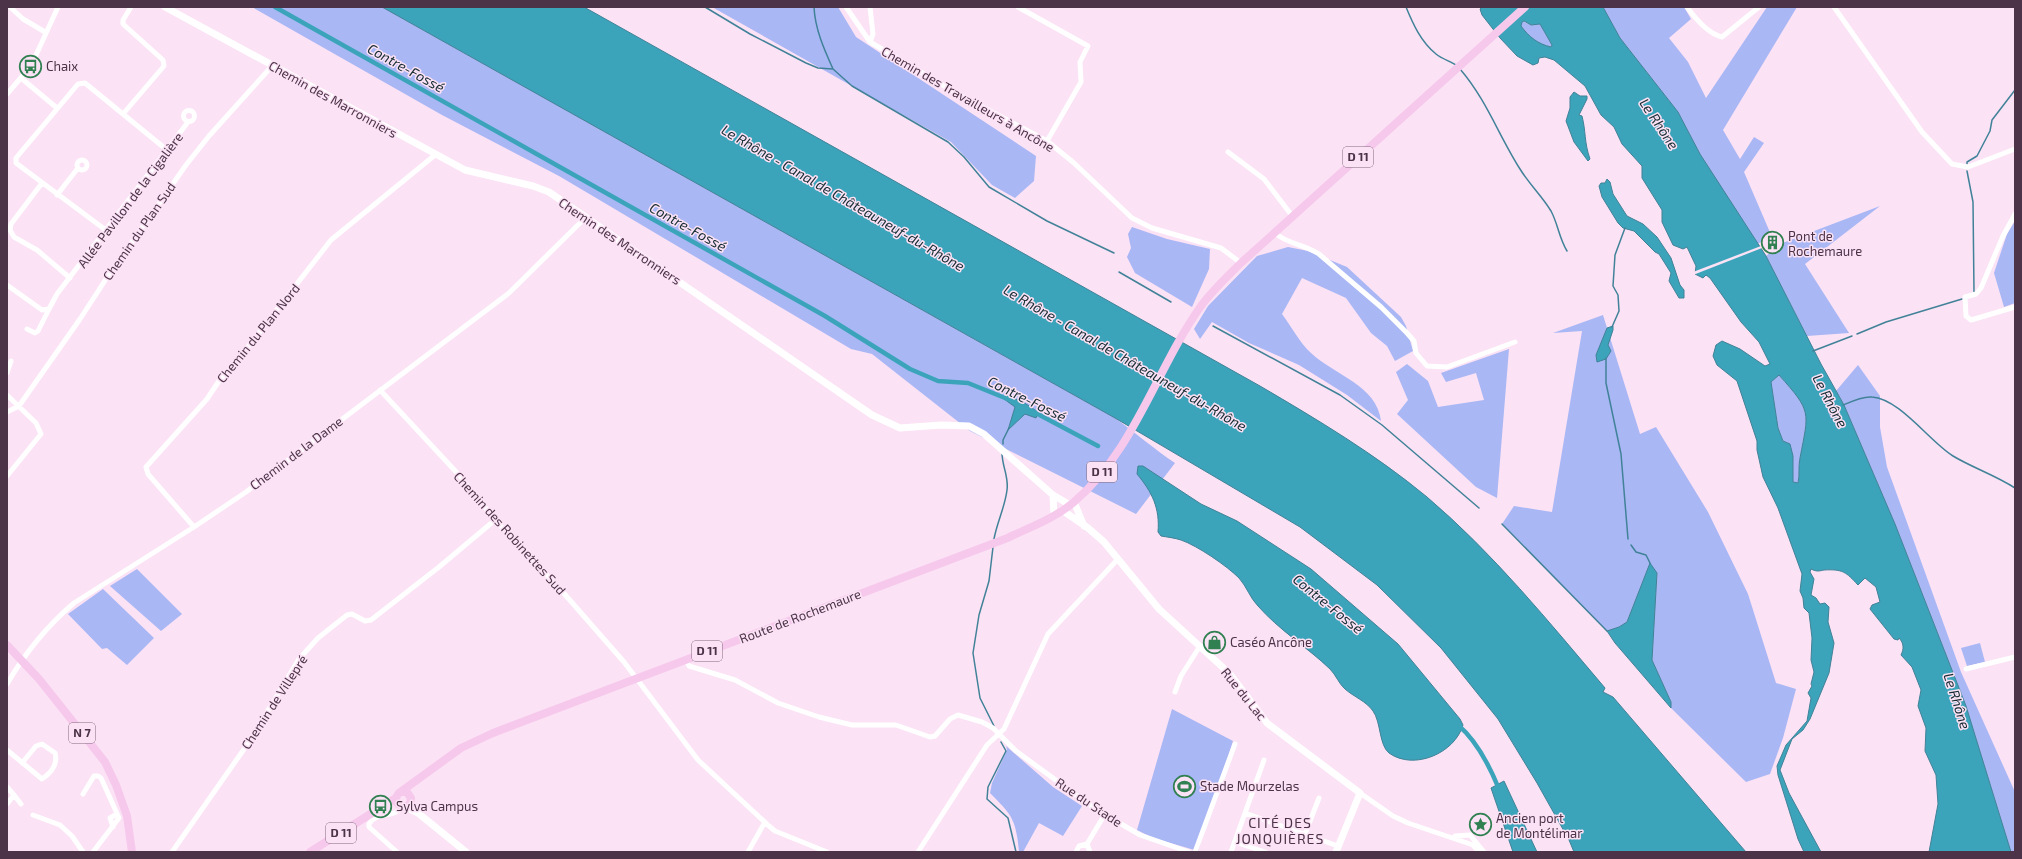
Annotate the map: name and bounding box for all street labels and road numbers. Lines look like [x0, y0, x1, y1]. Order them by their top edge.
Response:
street label: Chemin des Travailleurs à Ancône [879, 43, 1057, 155]
street label: Chemin des Marronniers [266, 57, 400, 141]
street label: Allée Pavillon de la Cigalière [74, 129, 186, 271]
road number: D 11 [1343, 147, 1373, 167]
street label: Chemin du Plan Sud [99, 179, 179, 283]
street label: Chemin des Marronniers [556, 194, 684, 288]
street label: Chemin du Plan Nord [213, 280, 303, 386]
street label: Chemin de la Dame [246, 413, 346, 493]
road number: D 11 [1087, 462, 1117, 482]
street label: Chemin des Robinettes Sud [451, 468, 569, 598]
street label: Route de Rochemaure [737, 585, 863, 647]
road number: D 11 [692, 641, 722, 661]
street label: Chemin de Villepré [237, 652, 311, 752]
street label: Rue du Lac [1218, 664, 1270, 724]
road number: N 7 [69, 723, 95, 743]
street label: Rue du Stade [1053, 774, 1125, 830]
road number: D 11 [326, 823, 356, 843]

